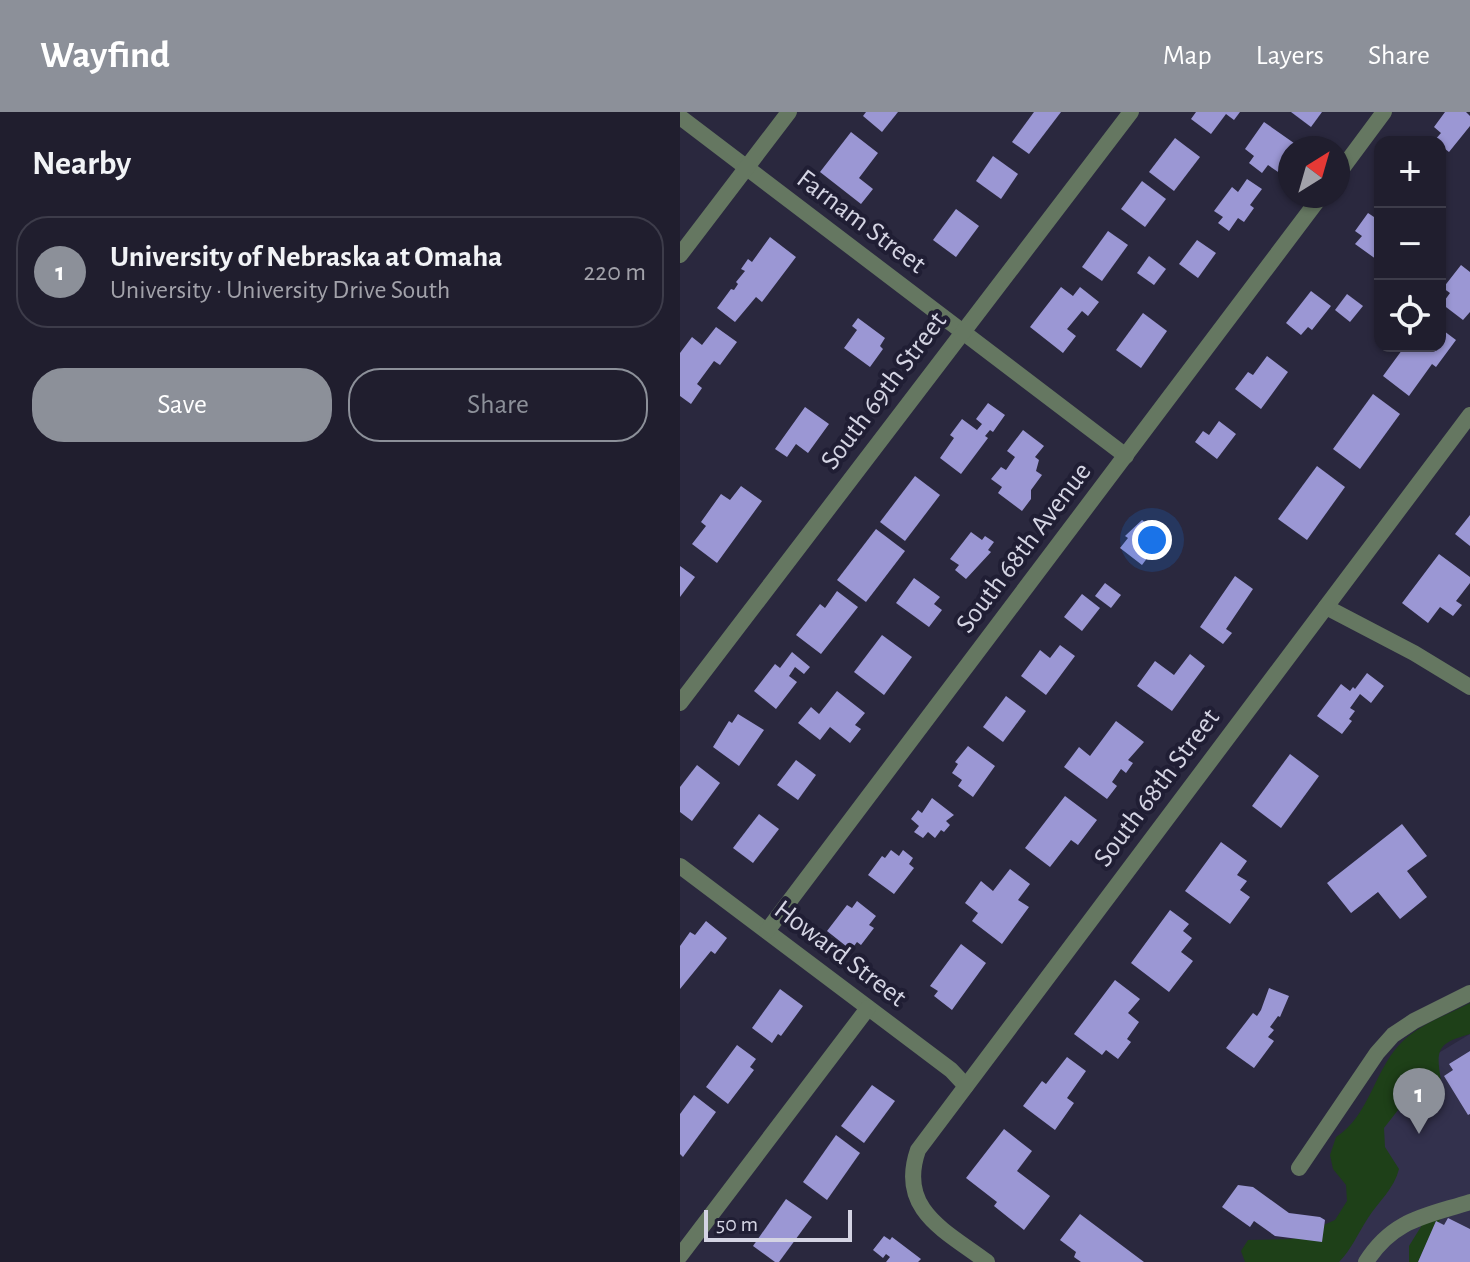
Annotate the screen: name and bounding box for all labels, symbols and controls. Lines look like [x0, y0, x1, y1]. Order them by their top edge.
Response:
text: Wayfind [40, 37, 170, 75]
text: Map [1163, 42, 1212, 70]
text: Layers [1256, 42, 1324, 70]
text: Share [1368, 42, 1430, 70]
north arrow [1278, 136, 1350, 208]
map controls [1374, 136, 1446, 352]
button: + [1374, 136, 1446, 208]
text: Nearby [32, 147, 131, 181]
street label: Farnam Street [791, 165, 931, 279]
button: − [1374, 208, 1446, 280]
text: University of Nebraska at Omaha [110, 242, 503, 272]
text: 1 [55, 259, 65, 285]
text: 220 m [584, 259, 646, 285]
text: University · University Drive South [110, 277, 450, 303]
button: locate [1374, 280, 1446, 352]
street label: South 69th Street [816, 307, 952, 475]
button: Save [32, 368, 332, 442]
button: Share [348, 368, 648, 442]
street label: South 68th Avenue [951, 458, 1097, 638]
your location [1132, 520, 1172, 560]
street label: South 68th Street [1089, 704, 1225, 872]
street label: Howard Street [769, 896, 911, 1012]
pin: 1 [1393, 1068, 1445, 1134]
scale bar [704, 1206, 852, 1242]
text: 50 m [716, 1213, 758, 1235]

